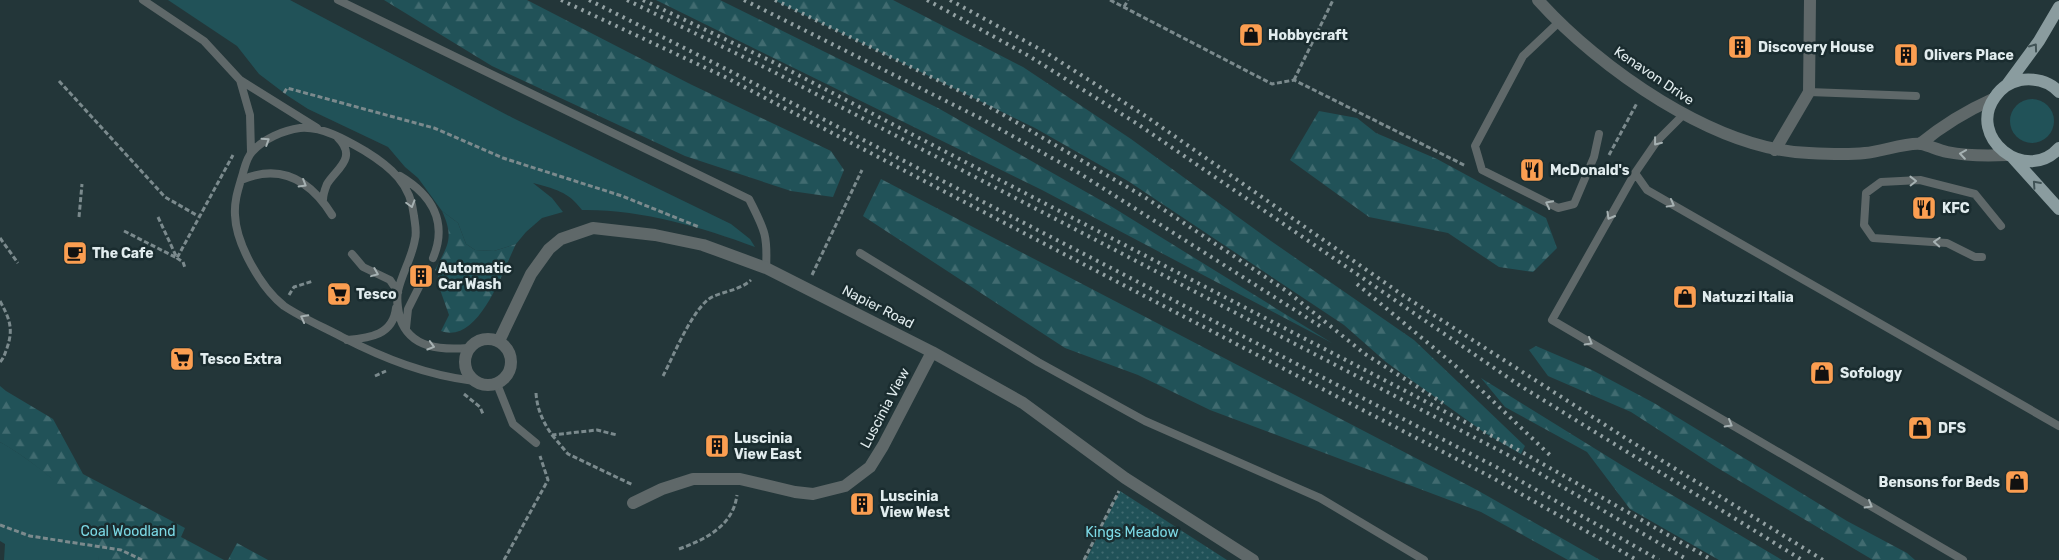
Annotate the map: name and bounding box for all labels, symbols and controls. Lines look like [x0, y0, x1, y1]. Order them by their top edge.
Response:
shop icon: Hobbycraft [1238, 22, 1264, 48]
place label: Hobbycraft [1268, 27, 1348, 44]
building icon: Discovery House [1727, 34, 1753, 60]
place label: Discovery House [1758, 39, 1874, 56]
building icon: Olivers Place [1893, 42, 1919, 68]
street label: Kenavon Drive [1611, 43, 1697, 109]
one-way arrow [2028, 43, 2037, 53]
place label: Olivers Place [1924, 47, 2014, 64]
one-way arrow [1654, 136, 1663, 146]
one-way arrow [261, 138, 270, 148]
one-way arrow [1959, 149, 1967, 160]
restaurant icon: McDonald's [1519, 157, 1545, 183]
place label: McDonald's [1550, 162, 1630, 179]
one-way arrow [1910, 176, 1917, 186]
one-way arrow [298, 177, 307, 187]
one-way arrow [2033, 180, 2042, 189]
restaurant icon: KFC [1911, 195, 1937, 221]
one-way arrow [1666, 198, 1675, 208]
one-way arrow [406, 199, 416, 207]
one-way arrow [1545, 200, 1554, 210]
place label: KFC [1942, 200, 1970, 217]
one-way arrow [1607, 210, 1617, 219]
one-way arrow [1933, 237, 1941, 248]
cafe icon: The Cafe [62, 240, 88, 266]
place label: The Cafe [92, 245, 153, 262]
place label: Automatic Car Wash [438, 260, 512, 293]
building icon: Automatic Car Wash [408, 263, 434, 289]
one-way arrow [370, 267, 379, 277]
supermarket icon: Tesco [326, 281, 352, 307]
street label: Napier Road [839, 282, 917, 332]
shop icon: Natuzzi Italia [1672, 284, 1698, 310]
place label: Tesco [356, 286, 396, 303]
place label: Natuzzi Italia [1702, 289, 1794, 306]
one-way arrow [300, 314, 309, 324]
one-way arrow [1583, 335, 1592, 345]
one-way arrow [427, 341, 435, 351]
supermarket icon: Tesco Extra [169, 346, 195, 372]
place label: Tesco Extra [200, 351, 282, 368]
shop icon: Sofology [1809, 360, 1835, 386]
street label: Luscinia View [857, 365, 913, 451]
place label: Sofology [1840, 365, 1903, 382]
shop icon: DFS [1907, 415, 1933, 441]
one-way arrow [1723, 417, 1732, 427]
place label: DFS [1938, 420, 1966, 437]
place label: Luscinia View East [734, 430, 802, 463]
building icon: Luscinia View East [704, 433, 730, 459]
shop icon: Bensons for Beds [2004, 469, 2030, 495]
place label: Bensons for Beds [1879, 474, 2000, 491]
place label: Luscinia View West [880, 488, 950, 521]
building icon: Luscinia View West [849, 491, 875, 517]
one-way arrow [1864, 499, 1873, 509]
park label: Coal Woodland [81, 523, 175, 540]
park label: Kings Meadow [1085, 524, 1179, 541]

